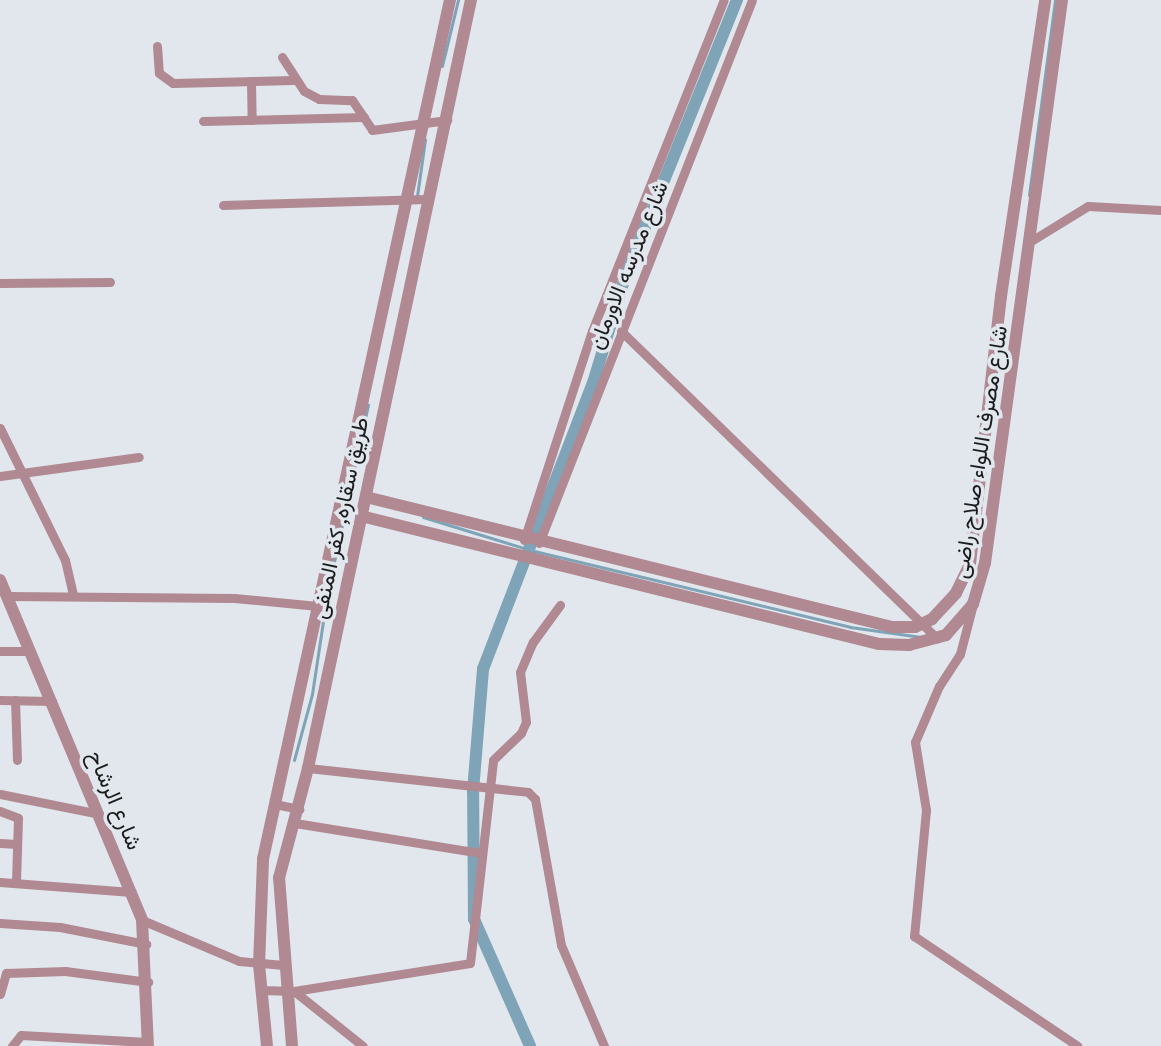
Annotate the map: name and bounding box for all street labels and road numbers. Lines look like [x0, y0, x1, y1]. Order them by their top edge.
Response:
street label: شارع مدرسه الاورمان [582, 177, 674, 353]
street label: شارع مصرف اللواء صلاح راضى [947, 324, 1013, 580]
street label: طريق سقاره, كفر المنفى [306, 415, 374, 621]
street label: شارع الرشاح [82, 746, 148, 854]

